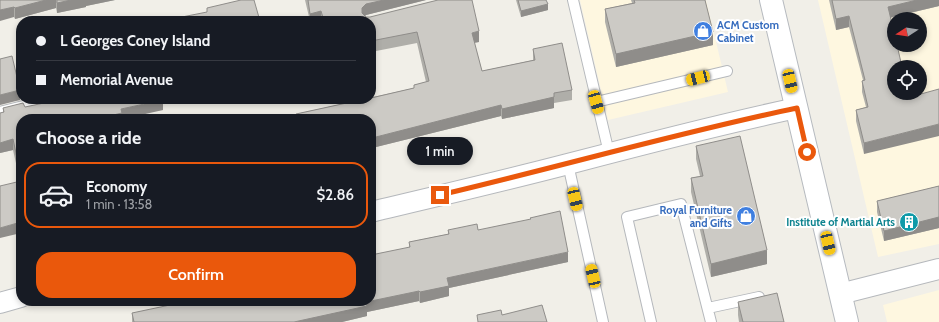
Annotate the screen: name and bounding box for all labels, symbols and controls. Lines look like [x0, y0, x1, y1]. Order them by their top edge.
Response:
north arrow [887, 12, 927, 52]
map controls [887, 12, 927, 100]
place label: ACM Custom Cabinet [717, 18, 779, 45]
shop icon: ACM Custom Cabinet [692, 20, 714, 42]
text: L Georges Coney Island [60, 32, 210, 50]
button: locate [887, 60, 927, 100]
car [781, 68, 799, 94]
car [685, 69, 711, 87]
text: Memorial Avenue [60, 71, 173, 89]
car [587, 89, 605, 115]
text: Choose a ride [36, 127, 141, 149]
callout: 1 min [407, 137, 473, 165]
text: 1 min [425, 143, 455, 159]
route start [798, 143, 816, 161]
icon: car [38, 177, 74, 213]
text: Economy [86, 178, 147, 196]
text: $2.86 [317, 186, 354, 204]
route end [431, 186, 449, 204]
car [566, 186, 584, 212]
text: 1 min · 13:58 [86, 196, 152, 212]
place label: Royal Furniture and Gifts [660, 203, 732, 230]
shop icon: Royal Furniture and Gifts [735, 205, 757, 227]
building icon: Institute of Martial Arts [898, 211, 920, 233]
place label: Institute of Martial Arts [786, 215, 895, 229]
car [819, 230, 837, 256]
button: Confirm [36, 252, 356, 298]
car [584, 263, 602, 289]

